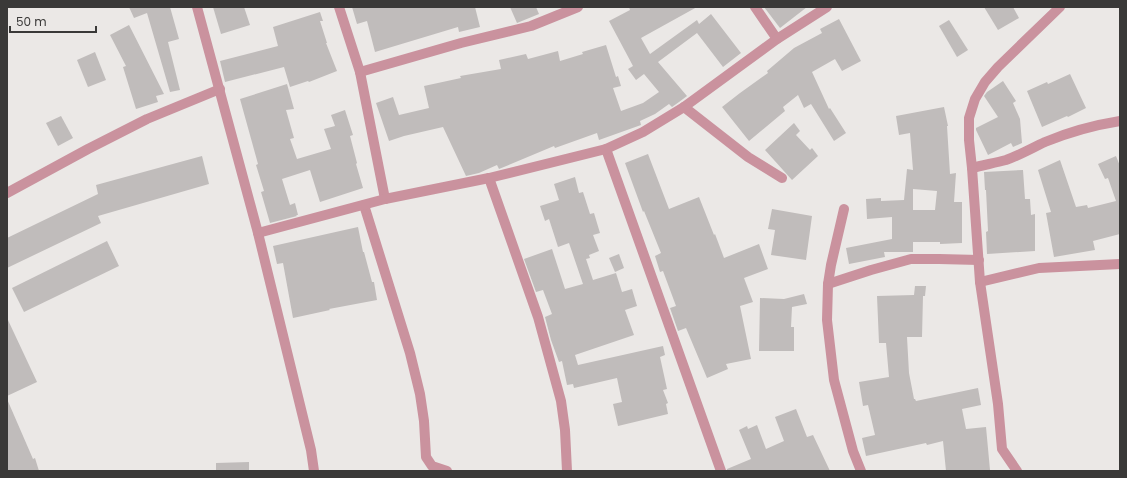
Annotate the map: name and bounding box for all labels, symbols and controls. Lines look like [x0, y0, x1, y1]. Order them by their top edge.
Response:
scale bar [10, 8, 96, 34]
text: 50 m [16, 13, 47, 30]

